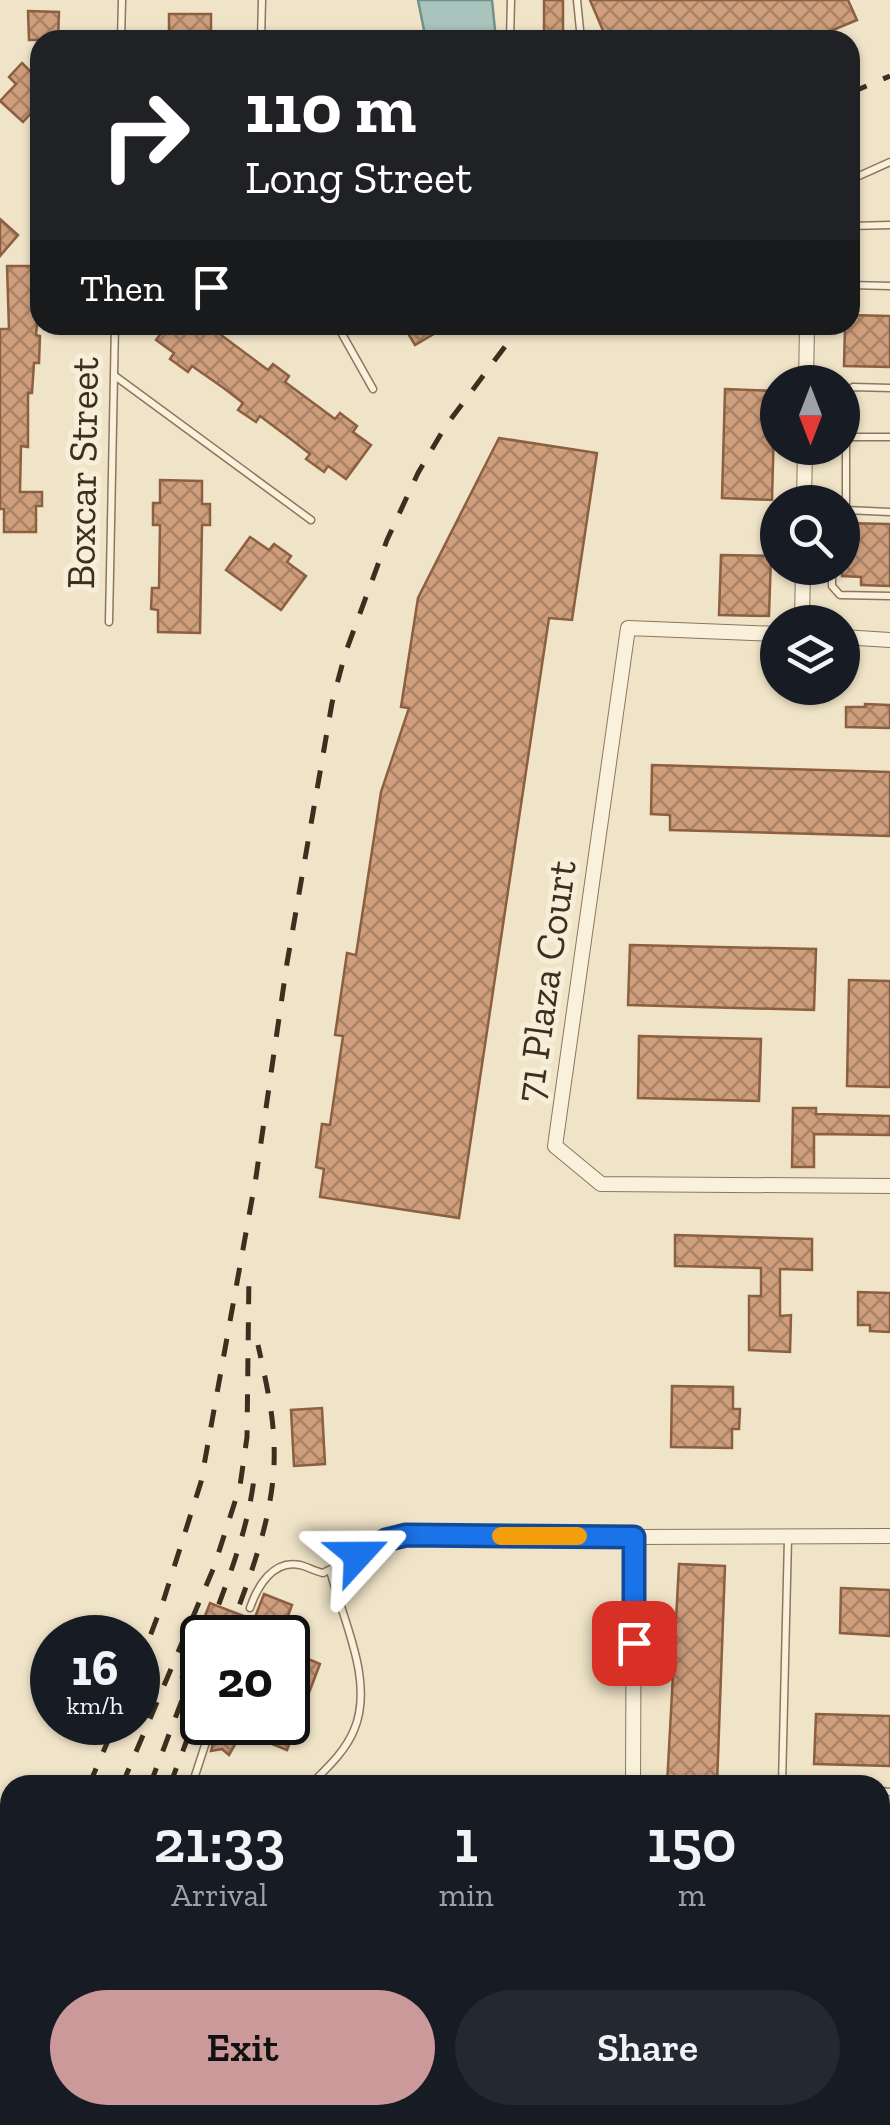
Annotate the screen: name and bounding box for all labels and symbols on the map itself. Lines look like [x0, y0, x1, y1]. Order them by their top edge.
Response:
street label: Boxcar Street [56, 356, 108, 590]
north arrow [760, 365, 860, 465]
street label: 71 Plaza Court [504, 857, 586, 1105]
position arrow [306, 1503, 410, 1607]
pin [592, 1601, 677, 1686]
speed limit sign: 20 [180, 1615, 310, 1745]

